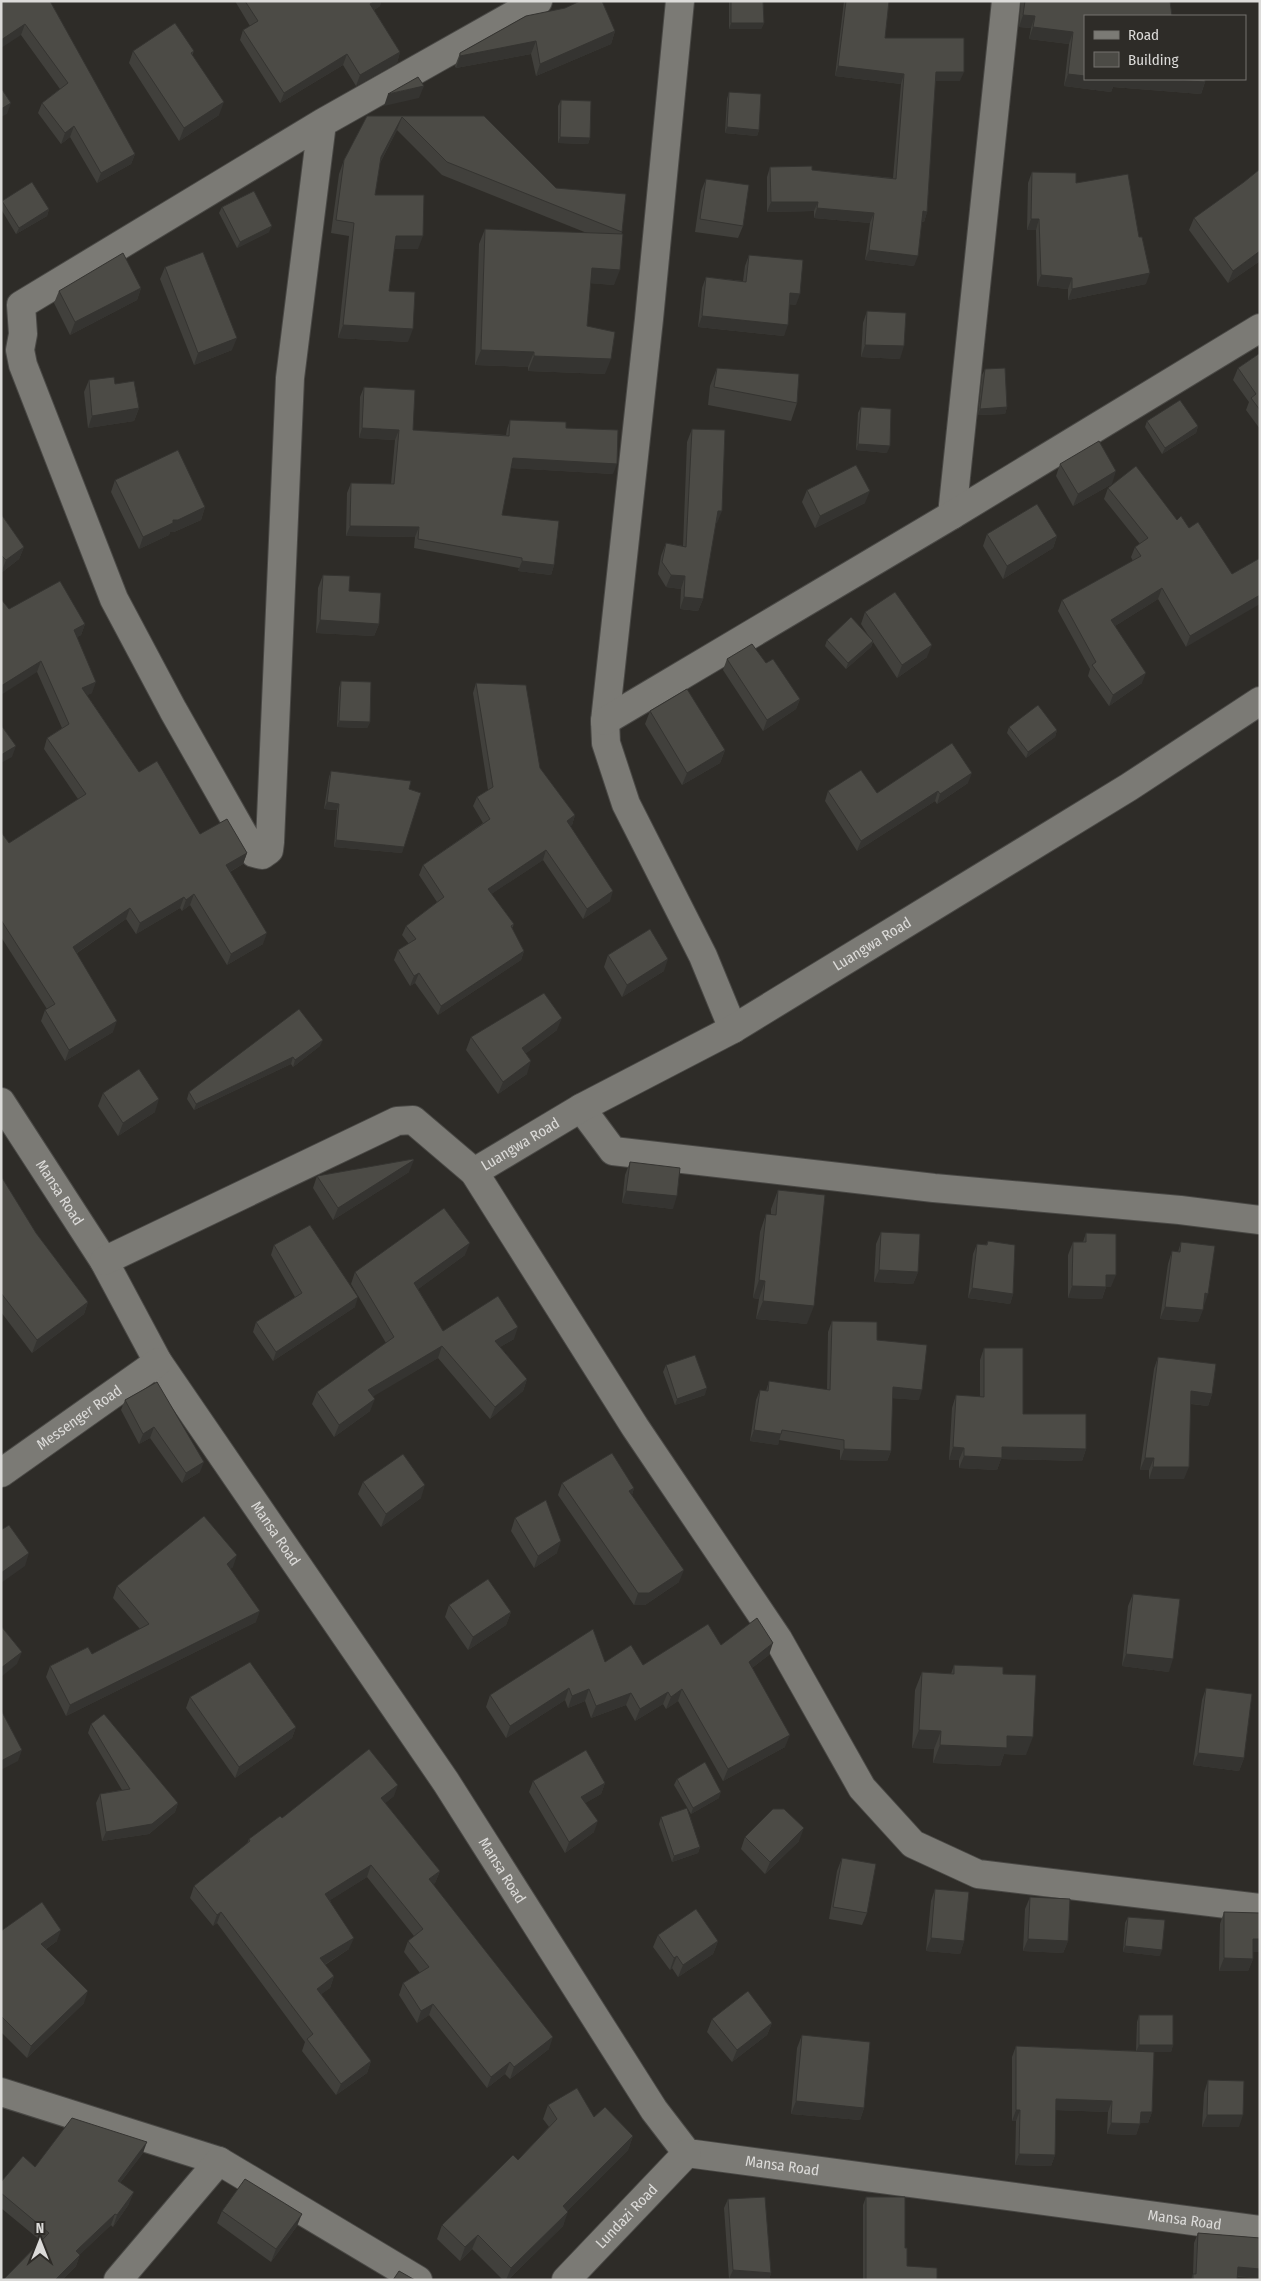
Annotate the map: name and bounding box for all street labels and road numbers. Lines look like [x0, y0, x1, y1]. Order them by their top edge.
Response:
street label: Luangwa Road [830, 913, 914, 975]
street label: Luangwa Road [478, 1114, 563, 1175]
street label: Mansa Road [32, 1157, 87, 1229]
street label: Messenger Road [33, 1381, 126, 1454]
street label: Mansa Road [247, 1498, 304, 1569]
street label: Mansa Road [475, 1834, 530, 1907]
street label: Mansa Road [744, 2152, 820, 2180]
street label: Lundazi Road [592, 2180, 661, 2252]
street label: Mansa Road [1147, 2206, 1223, 2234]

